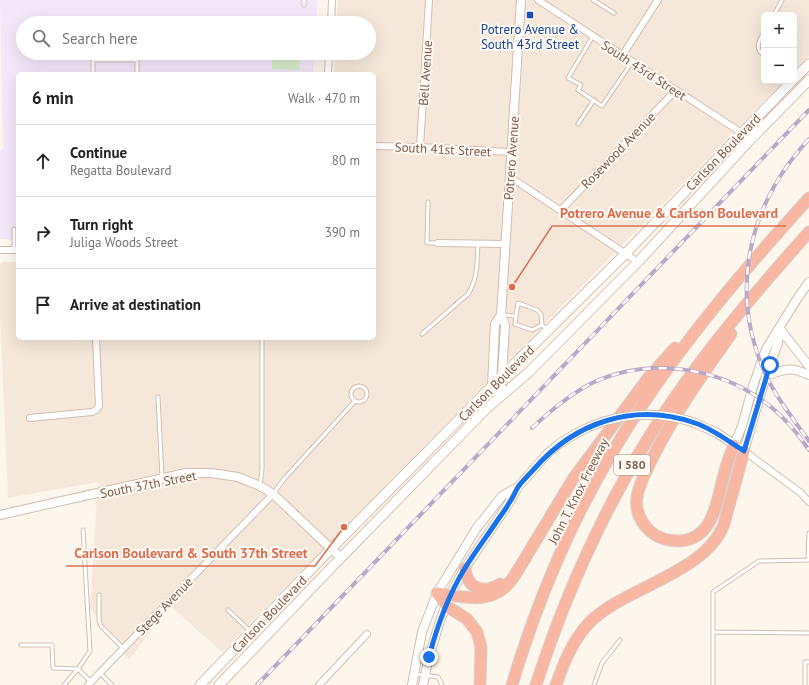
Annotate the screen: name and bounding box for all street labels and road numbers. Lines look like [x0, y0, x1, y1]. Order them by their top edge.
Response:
street label: South 43rd Street [598, 37, 690, 105]
street label: Bell Avenue [415, 40, 436, 106]
street label: Rosewood Avenue [578, 108, 659, 192]
street label: Carlson Boulevard [682, 110, 764, 194]
street label: Potrero Avenue [500, 115, 523, 201]
street label: South 41st Street [394, 138, 492, 161]
street label: Carlson Boulevard [455, 342, 538, 425]
street label: John T. Knox Freeway [544, 436, 612, 548]
road number: I 580 [614, 455, 650, 475]
street label: South 37th Street [98, 467, 198, 502]
street label: Carlson Boulevard [228, 572, 310, 656]
street label: Stege Avenue [132, 574, 196, 639]

